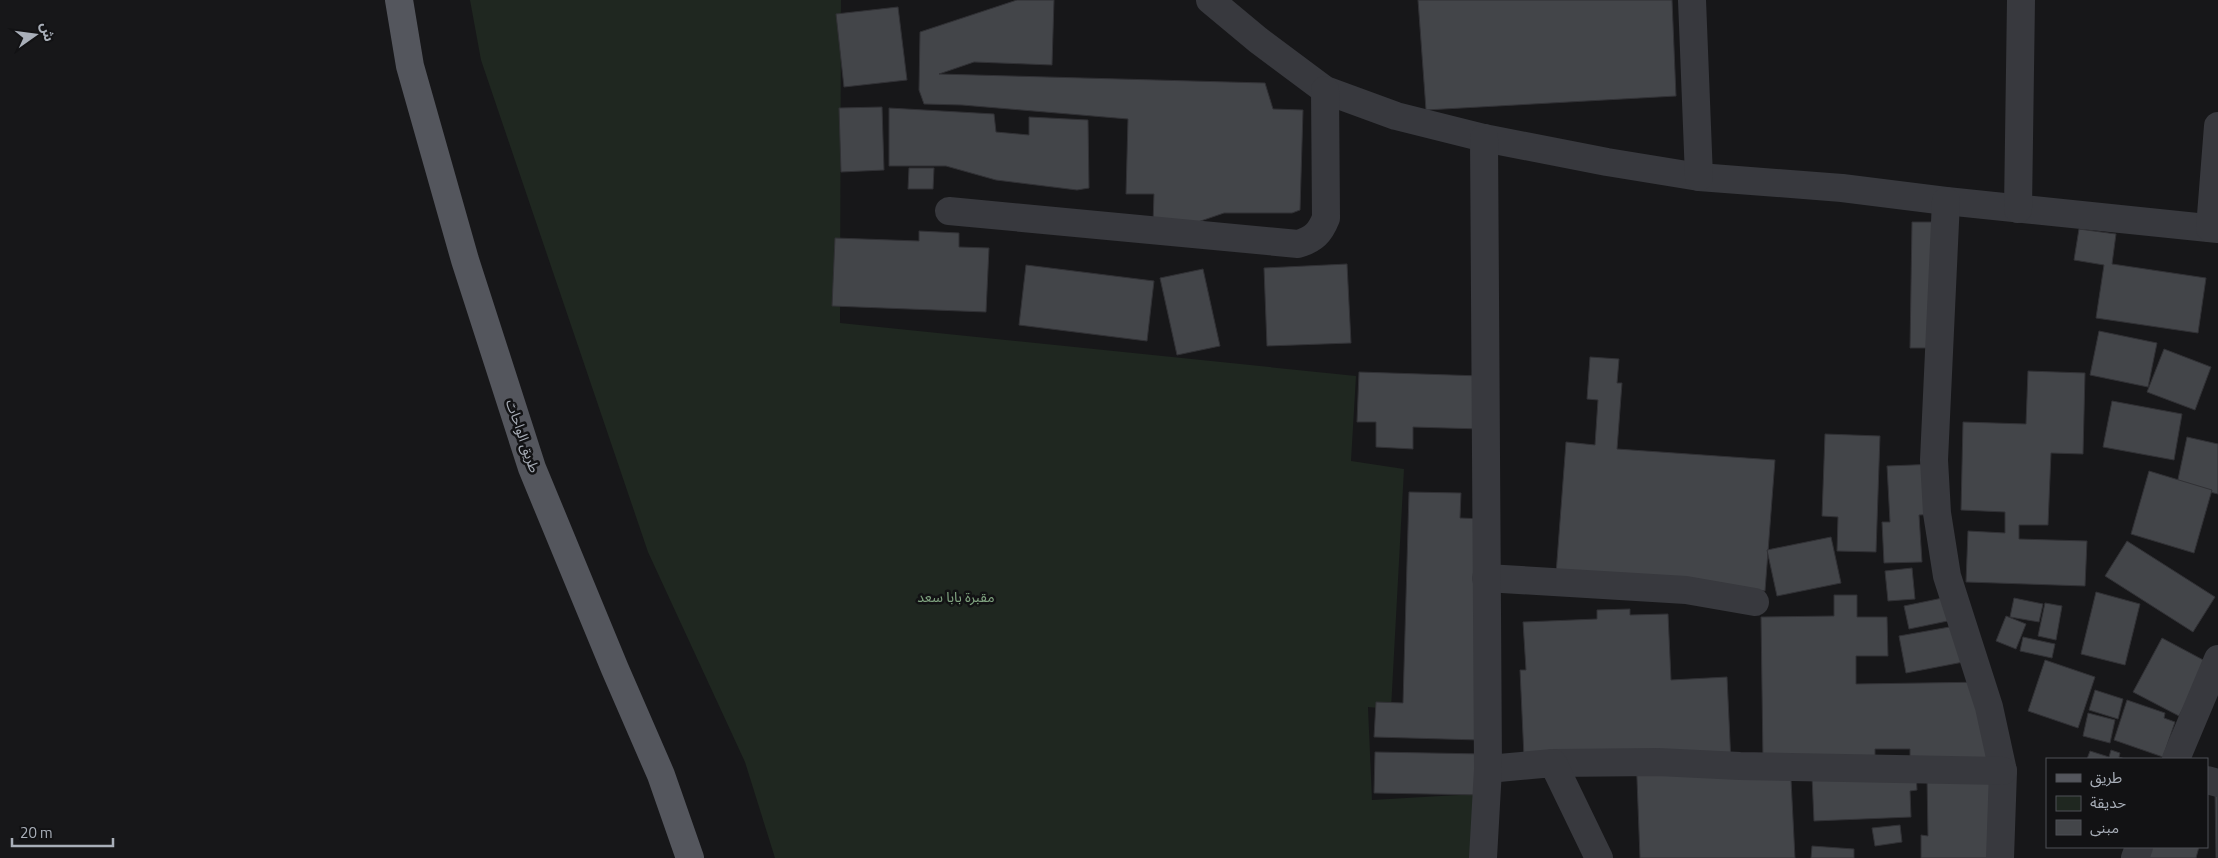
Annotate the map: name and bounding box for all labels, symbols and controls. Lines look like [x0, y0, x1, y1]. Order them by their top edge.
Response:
north arrow [10, 10, 60, 60]
text: ش [36, 20, 61, 44]
street label: طريق الواحات [501, 396, 546, 475]
park label: مقبرة بابا سعد [917, 586, 995, 607]
legend [2046, 758, 2208, 848]
text: طريق [2090, 766, 2122, 789]
text: حديقة [2090, 791, 2126, 814]
scale bar [12, 816, 114, 848]
text: مبنى [2090, 816, 2119, 839]
text: 20 m [20, 821, 53, 844]

